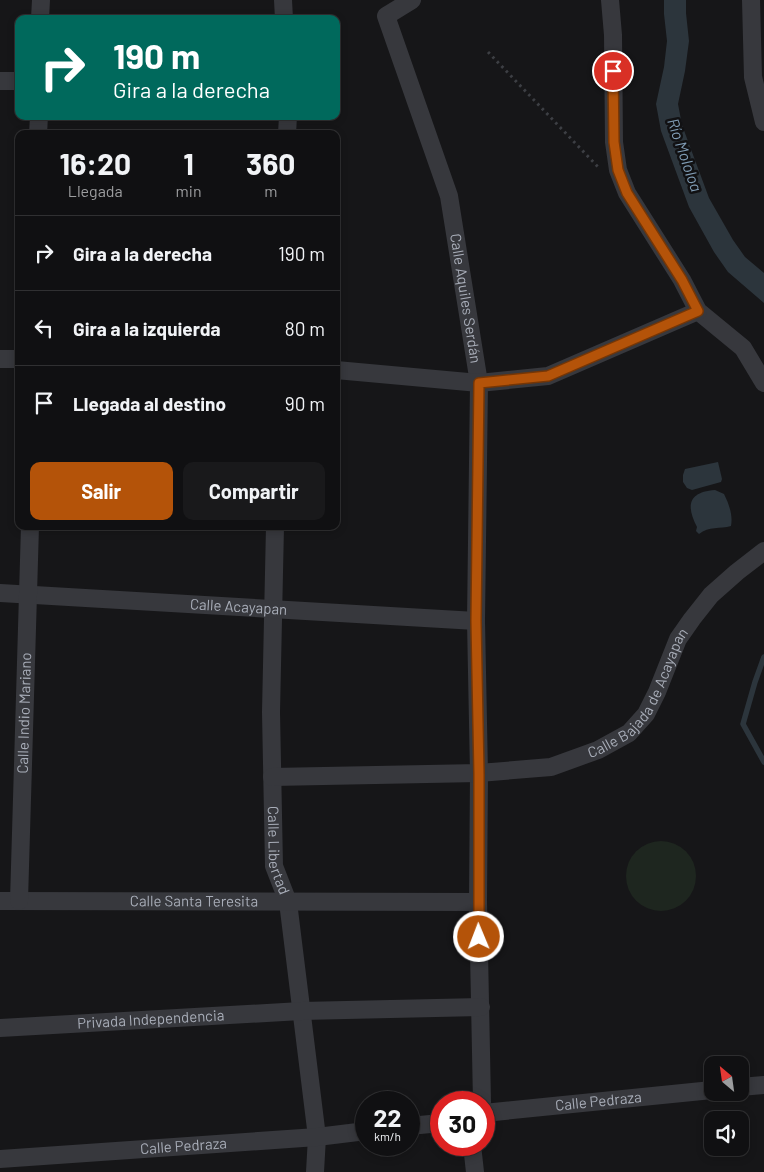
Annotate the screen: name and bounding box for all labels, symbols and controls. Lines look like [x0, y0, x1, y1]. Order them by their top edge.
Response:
text: 190 m [113, 34, 200, 76]
icon: right [30, 35, 95, 100]
pin [592, 50, 634, 92]
icon: arrive [599, 57, 627, 85]
text: Gira a la derecha [113, 76, 270, 102]
water label: Río Mololoa [664, 116, 707, 194]
text: 16:20 [60, 145, 131, 181]
text: 1 [183, 145, 194, 181]
text: 360 [246, 145, 295, 181]
text: Llegada [68, 181, 123, 200]
text: min [176, 181, 202, 200]
text: m [264, 181, 277, 200]
street label: Calle Aquiles Serdán [447, 232, 486, 365]
icon: right [30, 239, 58, 267]
text: Gira a la derecha [73, 242, 212, 265]
text: 190 m [278, 242, 325, 265]
icon: left [30, 314, 58, 342]
text: Gira a la izquierda [73, 317, 221, 340]
text: 80 m [285, 317, 325, 340]
icon: arrive [30, 389, 58, 417]
text: Llegada al destino [73, 392, 226, 415]
text: 90 m [285, 392, 325, 415]
button: Salir [30, 462, 173, 520]
button: Compartir [183, 462, 325, 520]
street label: Calle Acayapan [189, 594, 288, 618]
street label: Calle Bajada de Acayapan [585, 624, 691, 761]
street label: Calle Indio Mariano [13, 652, 34, 774]
street label: Calle Libertad [265, 806, 294, 897]
street label: Calle Santa Teresita [130, 891, 258, 910]
position arrow [452, 910, 504, 962]
street label: Privada Independencia [77, 1005, 225, 1032]
north arrow [704, 1056, 749, 1101]
map controls [704, 1056, 749, 1156]
street label: Calle Pedraza [554, 1087, 642, 1114]
speed limit sign: 30 [430, 1091, 495, 1156]
text: 22 [373, 1102, 402, 1132]
button: sound [704, 1111, 749, 1156]
text: km/h [374, 1129, 401, 1143]
street label: Calle Pedraza [140, 1133, 227, 1157]

